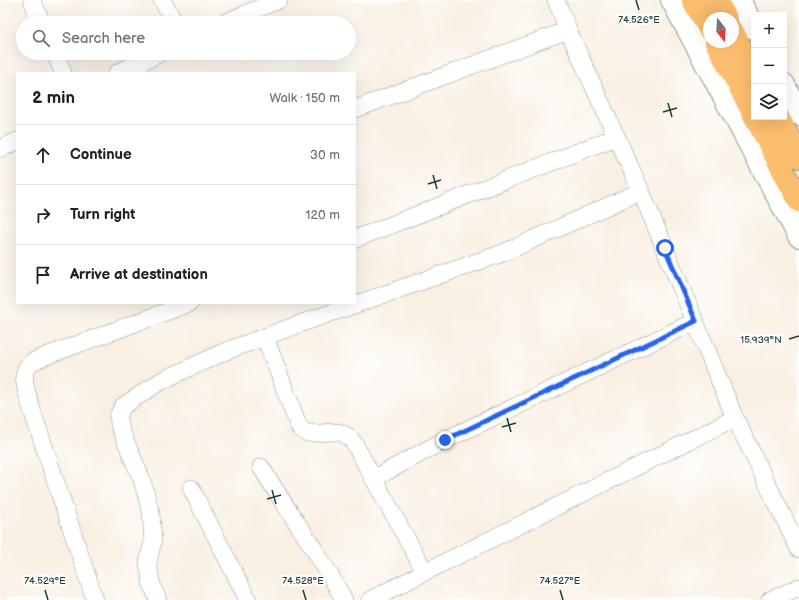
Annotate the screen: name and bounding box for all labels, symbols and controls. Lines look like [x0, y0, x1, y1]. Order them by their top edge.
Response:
north arrow [703, 12, 739, 48]
map controls [751, 12, 787, 120]
button: + [751, 12, 787, 48]
text: 74.526°E [618, 14, 660, 26]
search box [16, 16, 356, 60]
icon: search [30, 27, 52, 49]
text: Search here [62, 29, 145, 48]
button: − [751, 48, 787, 84]
button: layers [751, 84, 787, 120]
text: 2 min [32, 88, 75, 108]
text: Walk · 150 m [269, 90, 340, 106]
icon: ahead [32, 144, 54, 166]
text: Continue [70, 145, 132, 164]
text: 30 m [310, 147, 340, 163]
icon: right [32, 204, 54, 226]
text: Turn right [70, 205, 135, 224]
text: 120 m [305, 207, 340, 223]
route start [656, 239, 674, 257]
icon: arrive [32, 264, 54, 286]
text: Arrive at destination [70, 265, 208, 284]
text: 15.939°N [740, 334, 782, 346]
route end [436, 431, 454, 449]
text: 74.529°E [24, 575, 66, 587]
text: 74.528°E [282, 575, 324, 587]
text: 74.527°E [540, 575, 581, 587]

